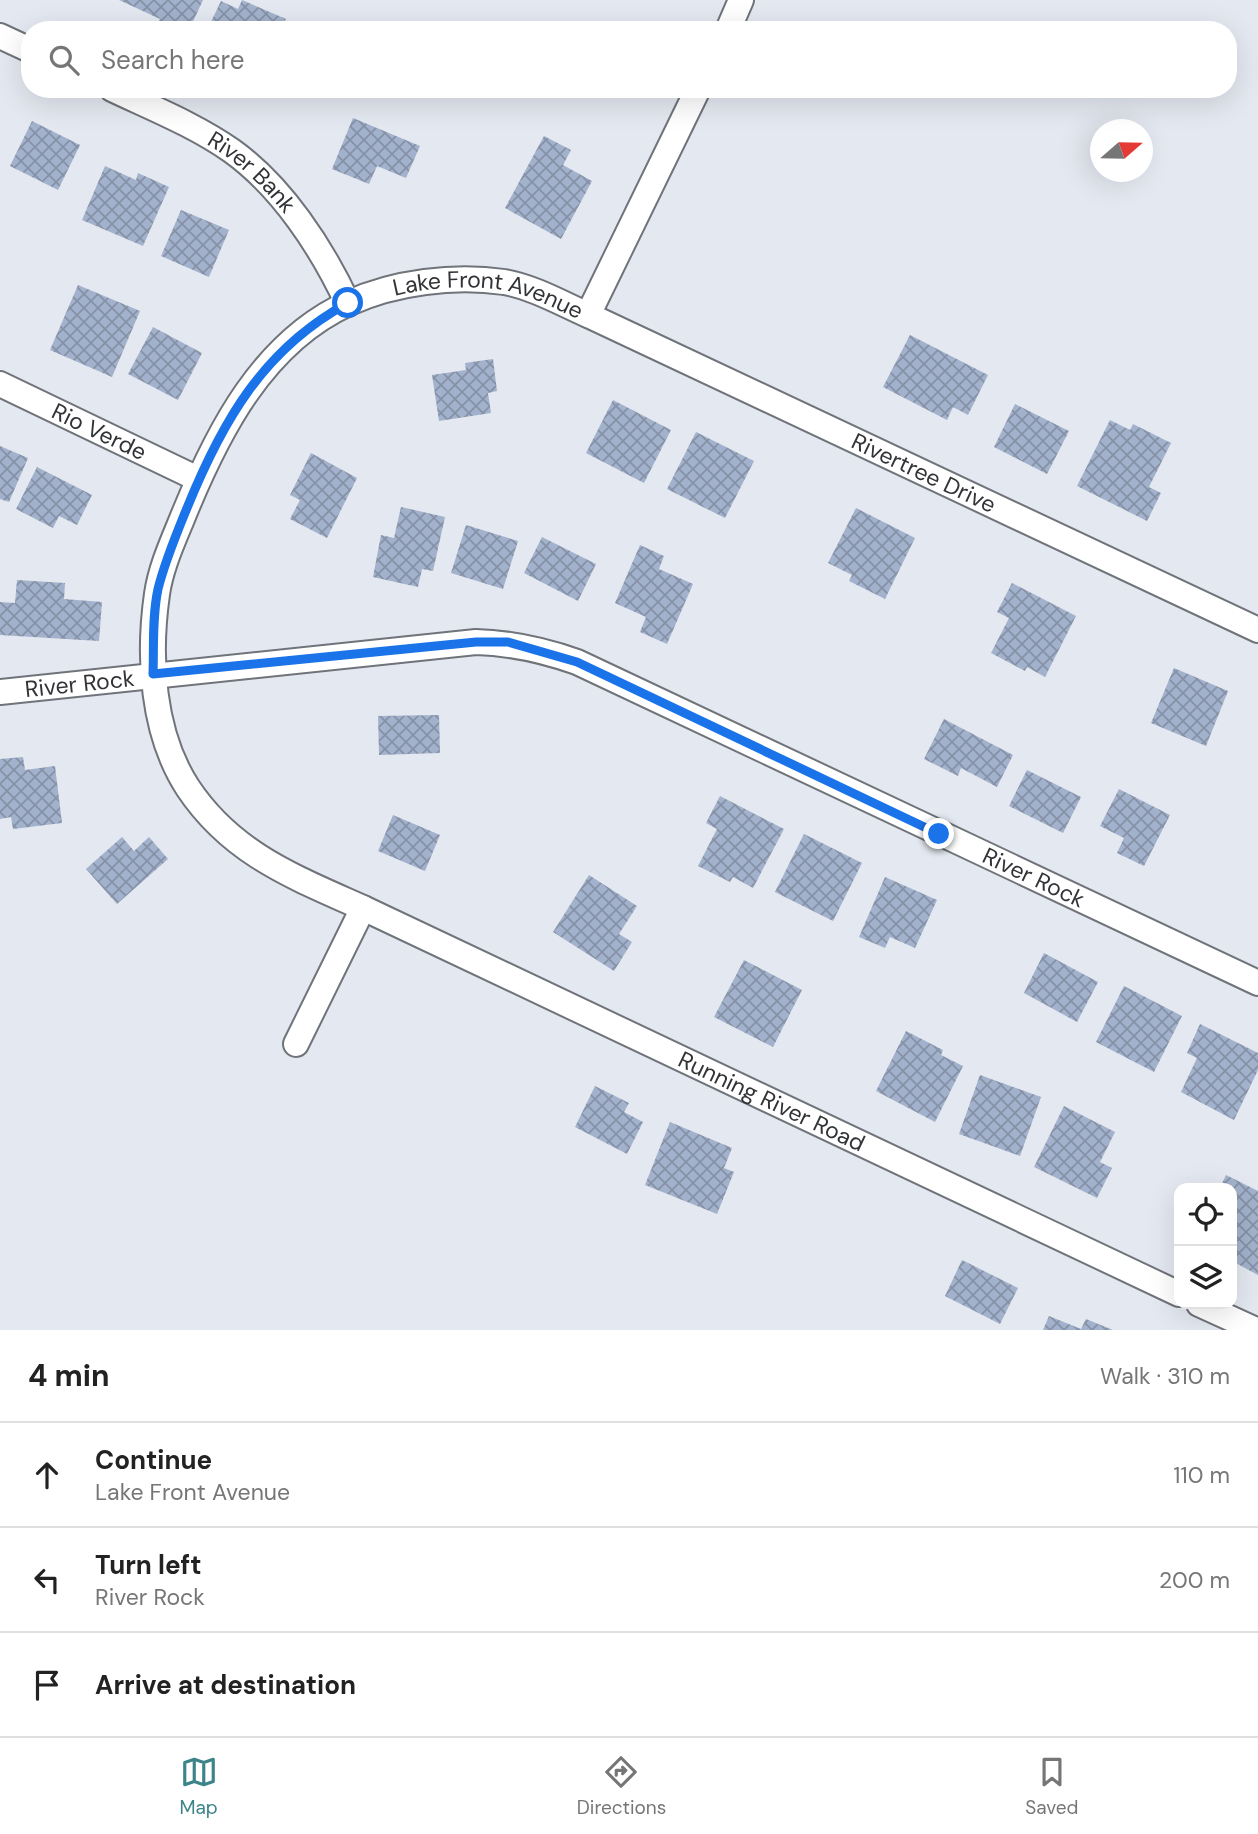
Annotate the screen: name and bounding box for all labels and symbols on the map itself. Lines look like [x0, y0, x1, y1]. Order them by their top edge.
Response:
north arrow [1090, 119, 1153, 182]
street label: River Bank [202, 124, 303, 219]
street label: Lake Front Avenue [390, 264, 588, 326]
route start [332, 287, 363, 318]
street label: Rio Verde [47, 396, 151, 467]
street label: Rivertree Drive [847, 426, 1001, 520]
street label: River Rock [23, 663, 136, 704]
route end [923, 818, 954, 849]
street label: River Rock [978, 840, 1090, 914]
street label: Running River Road [673, 1044, 870, 1158]

